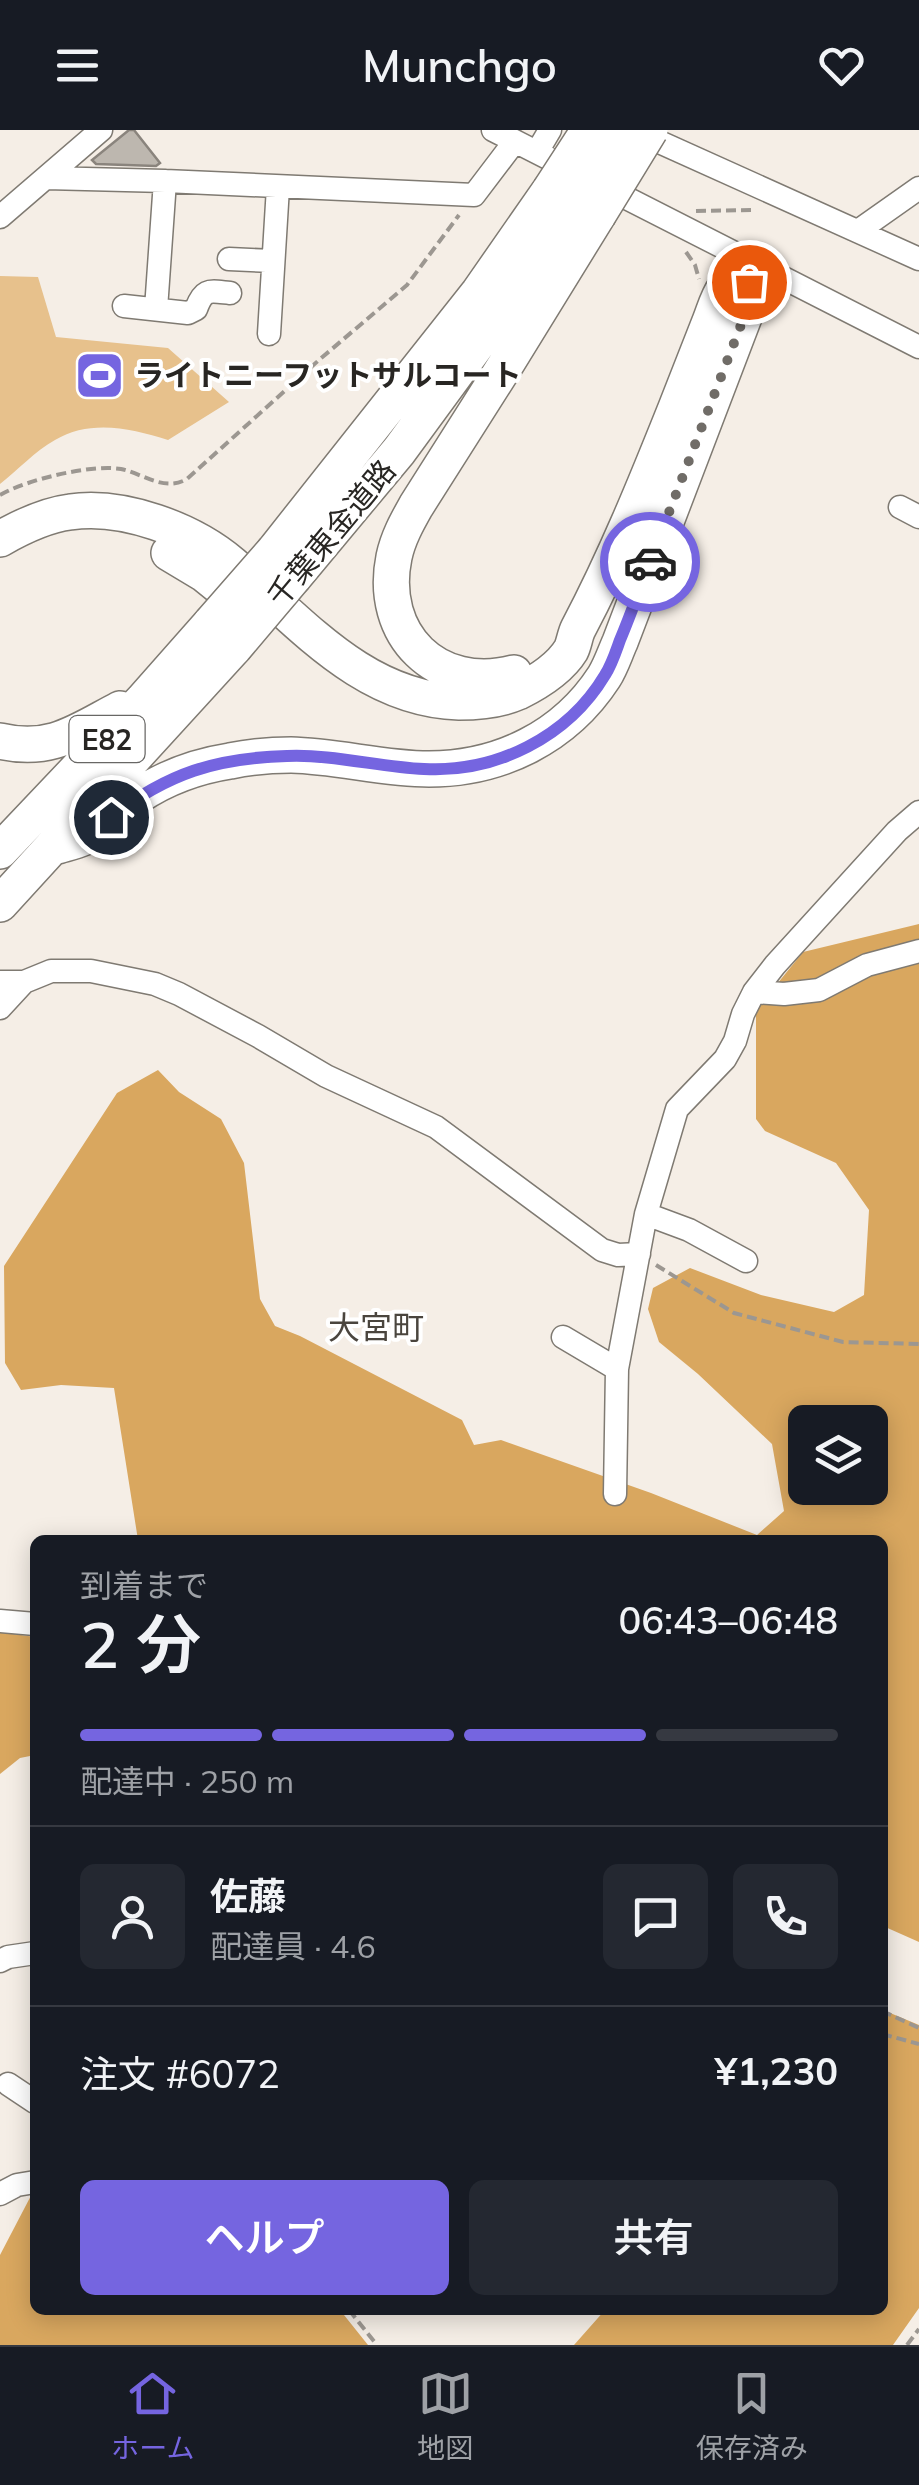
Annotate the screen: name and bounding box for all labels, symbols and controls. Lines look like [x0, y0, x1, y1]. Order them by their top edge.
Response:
text: Munchgo [362, 37, 557, 93]
icon: menu [50, 38, 105, 93]
icon: heart [814, 38, 869, 93]
pin [707, 240, 792, 325]
icon: bag [722, 255, 777, 310]
sports icon: ライトニーフットサルコート [73, 349, 125, 401]
place label: ライトニーフットサルコート [134, 356, 522, 394]
street label: 千葉東金道路 [259, 452, 403, 614]
courier [600, 512, 700, 612]
icon: car [623, 535, 678, 590]
road number: E82 [70, 716, 144, 762]
pin [69, 775, 154, 860]
icon: home [84, 790, 139, 845]
district label: 大宮町 [328, 1307, 424, 1347]
map controls [788, 1405, 888, 1505]
button: layers [788, 1405, 888, 1505]
text: 到着まで [80, 1565, 208, 1605]
text: 06:43–06:48 [618, 1596, 838, 1644]
text: 2 分 [80, 1603, 201, 1684]
text: 配達中 · 250 m [80, 1761, 294, 1801]
button: person [80, 1864, 185, 1969]
button: chat [603, 1864, 708, 1969]
button: phone [733, 1864, 838, 1969]
text: 佐藤 [210, 1872, 286, 1920]
text: 配達員 · 4.6 [210, 1926, 376, 1966]
text: ¥1,230 [715, 2047, 838, 2095]
text: 注文 #6072 [80, 2050, 280, 2098]
button: ヘルプ [80, 2180, 449, 2295]
button: 共有 [469, 2180, 838, 2295]
tab: ホーム [111, 2366, 194, 2466]
tab: 地図 [417, 2366, 473, 2466]
tab: 保存済み [696, 2366, 808, 2466]

